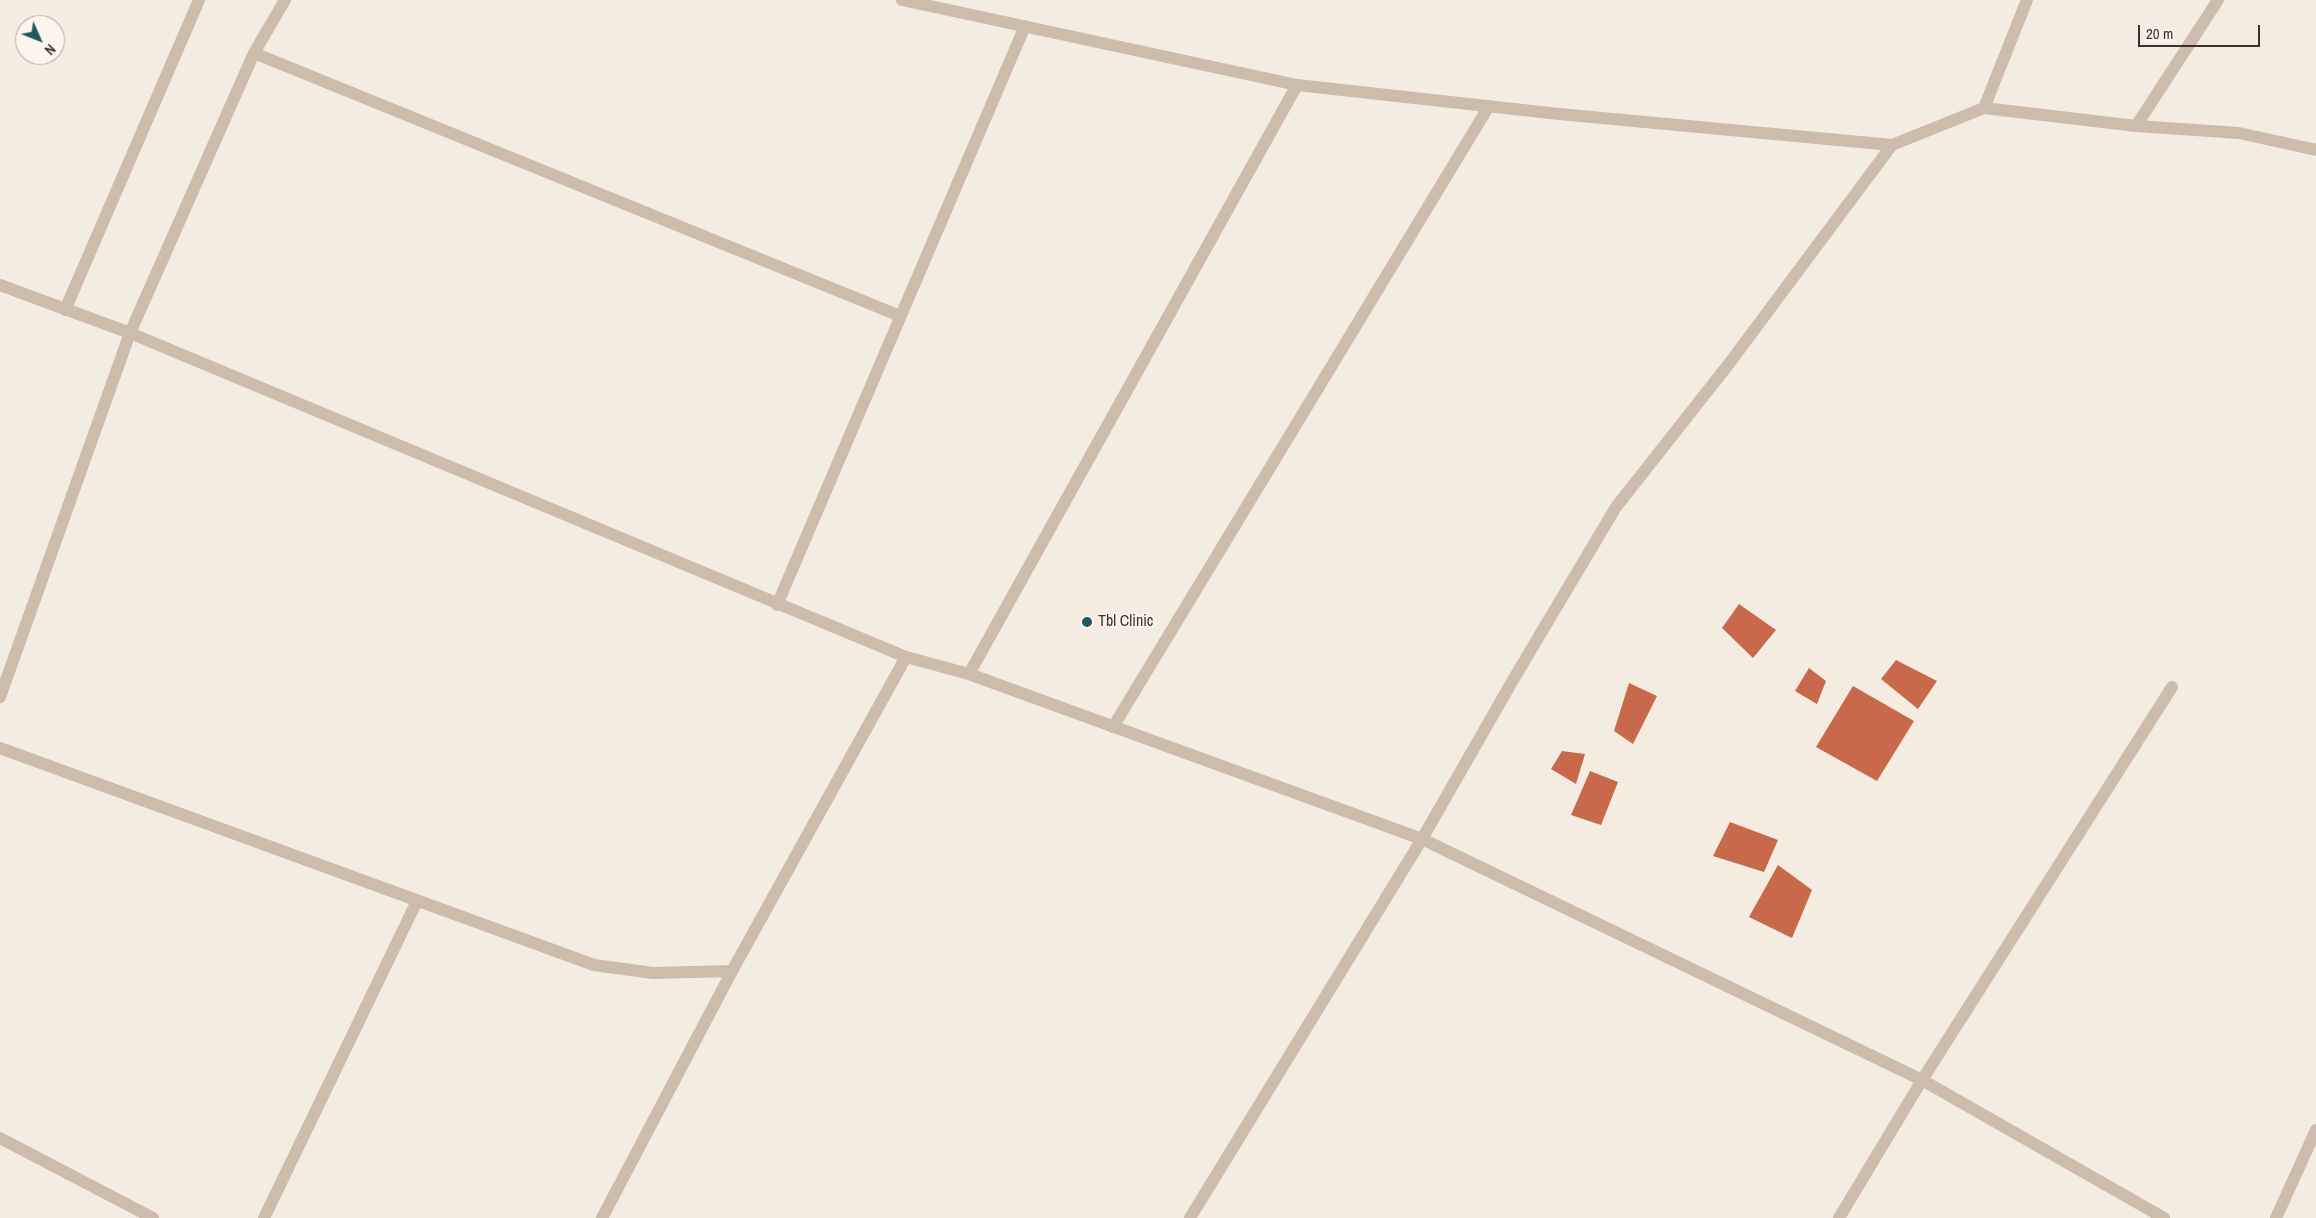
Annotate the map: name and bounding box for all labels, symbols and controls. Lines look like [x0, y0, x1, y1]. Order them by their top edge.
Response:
north arrow [15, 15, 65, 65]
scale bar [2141, 15, 2264, 47]
text: 20 m [2146, 23, 2173, 44]
text: N [41, 40, 59, 59]
place label: Tbl Clinic [1098, 612, 1153, 632]
marker: Tbl Clinic [1080, 615, 1094, 629]

